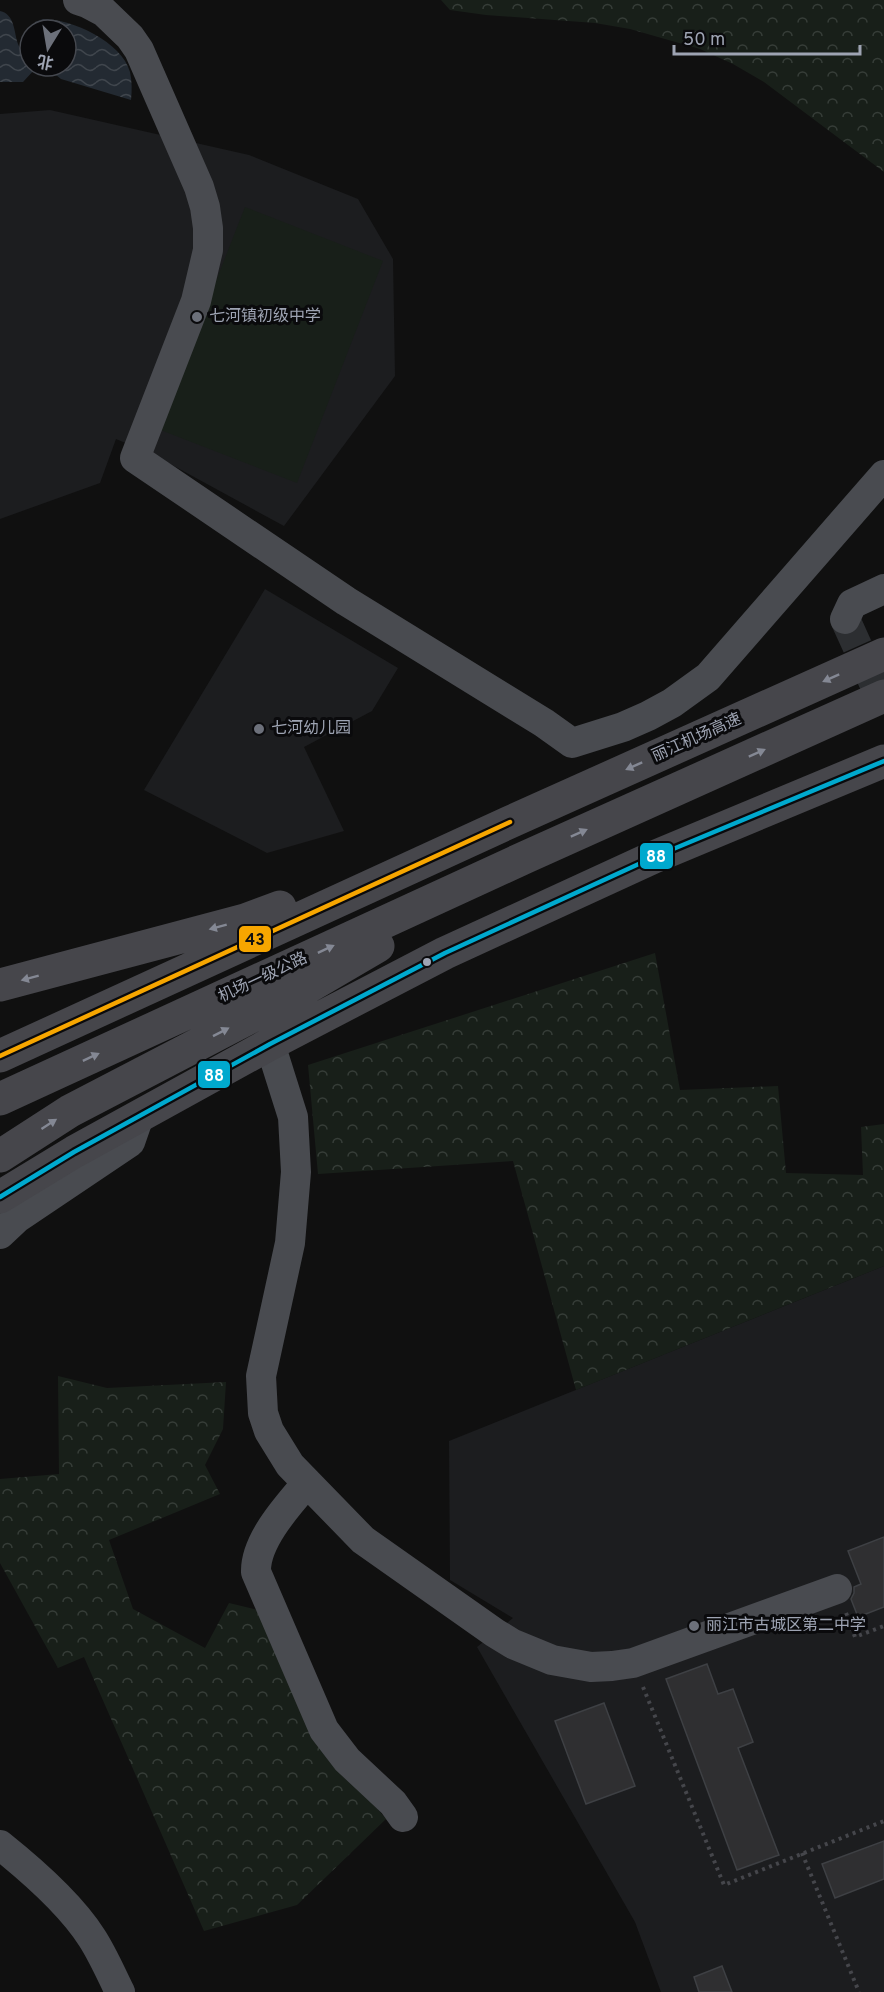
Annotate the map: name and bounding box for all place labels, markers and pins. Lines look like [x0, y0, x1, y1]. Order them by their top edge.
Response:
place label: 七河镇初级中学 [209, 306, 321, 327]
marker: 七河镇初级中学 [190, 310, 204, 324]
place label: 七河幼儿园 [271, 719, 351, 739]
marker: 七河幼儿园 [252, 722, 266, 736]
unlabelled marker [421, 956, 433, 968]
place label: 丽江市古城区第二中学 [706, 1616, 866, 1636]
marker: 丽江市古城区第二中学 [687, 1619, 701, 1633]

